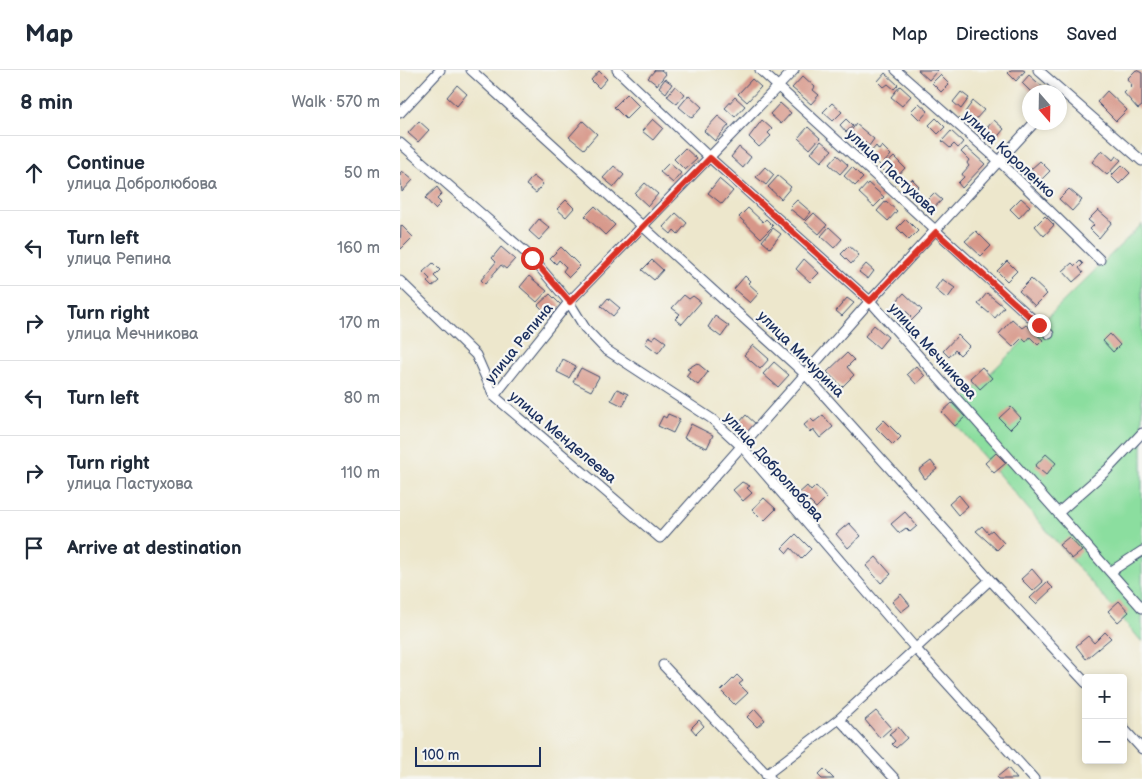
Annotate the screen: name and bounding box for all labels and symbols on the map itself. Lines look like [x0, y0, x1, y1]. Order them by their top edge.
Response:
north arrow [1022, 85, 1067, 130]
street label: улица Короленко [958, 106, 1059, 202]
street label: улица Пастухова [842, 125, 941, 220]
route start [521, 247, 544, 270]
street label: улица Репина [481, 299, 558, 387]
street label: улица Мечникова [884, 299, 981, 404]
street label: улица Мичурина [753, 307, 848, 402]
route end [1028, 314, 1051, 337]
street label: улица Менделеева [505, 387, 620, 488]
street label: улица Добролюбова [719, 409, 828, 526]
scale bar [415, 744, 541, 767]

